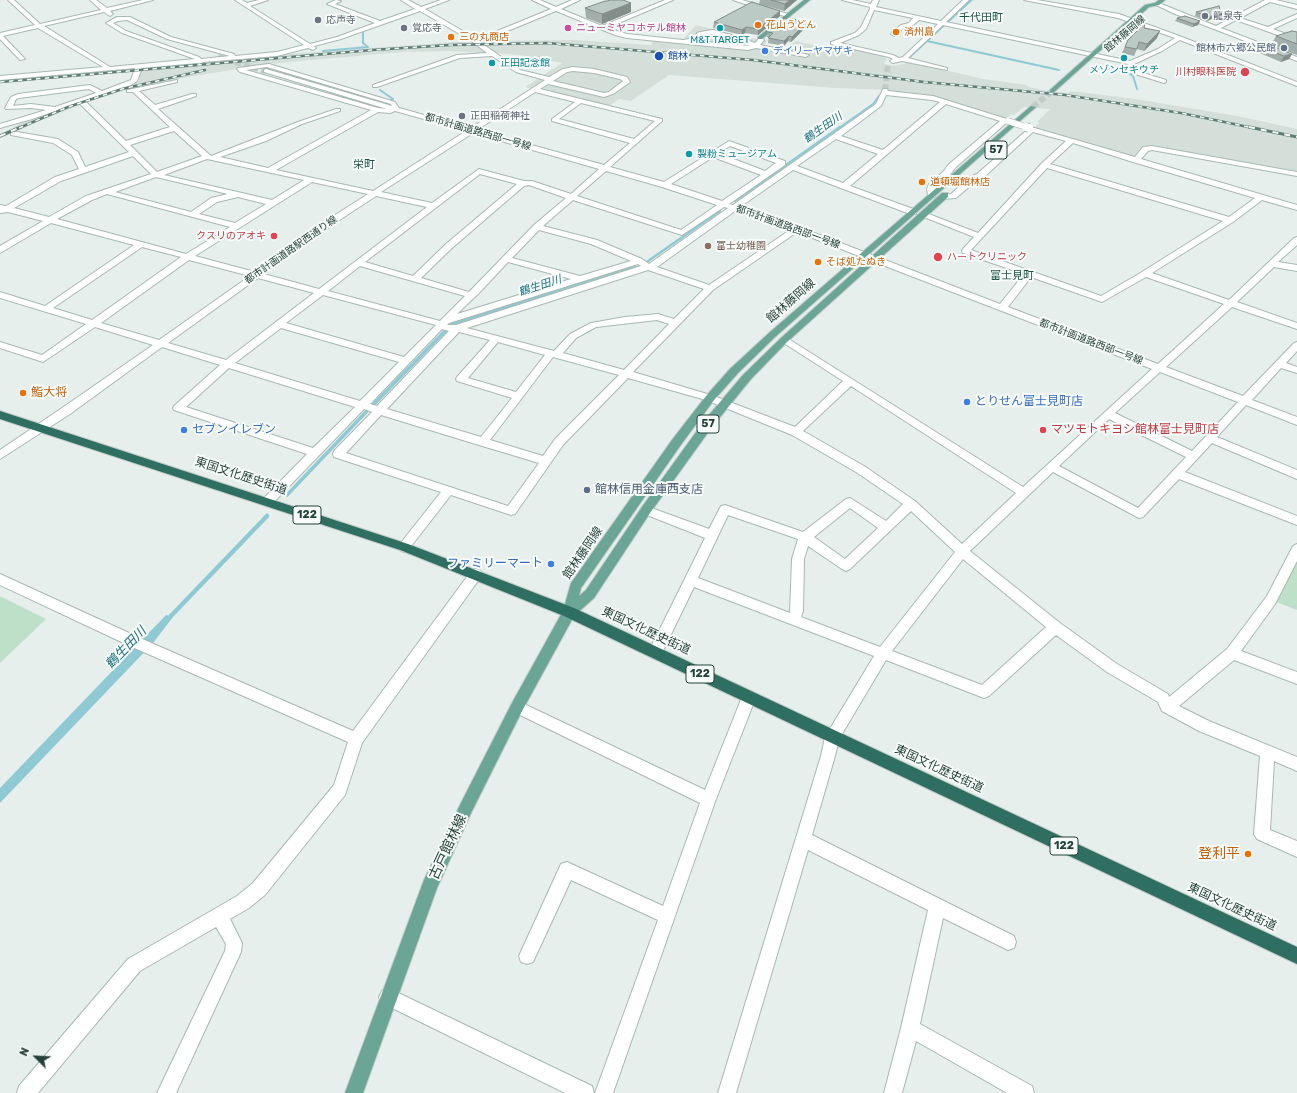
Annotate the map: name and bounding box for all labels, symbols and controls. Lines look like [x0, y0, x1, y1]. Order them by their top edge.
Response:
place label: 龍泉寺 [1213, 10, 1243, 22]
district label: 千代田町 [959, 11, 1003, 25]
marker: 龍泉寺 [1200, 11, 1210, 21]
street label: 館林藤岡線 [1102, 13, 1148, 55]
place label: 応声寺 [326, 14, 356, 26]
marker: 応声寺 [313, 15, 323, 25]
place label: 花山うどん [766, 19, 816, 31]
marker: 花山うどん [753, 20, 763, 30]
place label: 覚応寺 [412, 22, 442, 34]
place label: ニューミヤコホテル館林 [576, 22, 686, 34]
marker: 覚応寺 [399, 23, 409, 33]
marker: ニューミヤコホテル館林 [563, 23, 573, 33]
marker: M&T TARGET [715, 23, 725, 33]
place label: 済州島 [904, 26, 934, 38]
marker: 済州島 [891, 27, 901, 37]
place label: 三の丸商店 [459, 31, 509, 43]
marker: 三の丸商店 [446, 32, 456, 42]
place label: M&T TARGET [690, 34, 750, 46]
place label: 館林市六郷公民館 [1196, 42, 1276, 54]
marker: 館林市六郷公民館 [1279, 43, 1289, 53]
place label: デイリーヤマザキ [773, 45, 853, 57]
marker: デイリーヤマザキ [760, 46, 770, 56]
marker: 館林 [653, 50, 665, 62]
place label: 館林 [668, 50, 688, 62]
marker: メゾンセキウチ [1119, 53, 1129, 63]
place label: 正田記念館 [500, 57, 550, 69]
marker: 正田記念館 [487, 58, 497, 68]
place label: メゾンセキウチ [1089, 64, 1159, 76]
place label: 川村眼科医院 [1176, 66, 1236, 78]
marker: 川村眼科医院 [1239, 66, 1251, 78]
place label: 正田稲荷神社 [470, 110, 530, 122]
water label: 鶴生田川 [801, 110, 845, 146]
street label: 都市計画道路西部一号線 [423, 111, 533, 153]
marker: 正田稲荷神社 [457, 111, 467, 121]
road number: 57 [985, 141, 1007, 159]
place label: 製粉ミュージアム [697, 148, 777, 160]
marker: 製粉ミュージアム [684, 149, 694, 159]
district label: 栄町 [353, 158, 375, 172]
place label: 道頓堀館林店 [930, 176, 990, 188]
marker: 道頓堀館林店 [917, 177, 927, 187]
street label: 都市計画道路西部一号線 [734, 203, 842, 251]
street label: 都市計画道路駅西通り線 [243, 214, 339, 286]
place label: クスリのアオキ [196, 230, 266, 242]
marker: クスリのアオキ [269, 231, 279, 241]
place label: 富士幼稚園 [716, 240, 766, 252]
marker: 富士幼稚園 [703, 241, 713, 251]
marker: ハートクリニック [932, 251, 944, 263]
place label: ハートクリニック [947, 251, 1027, 263]
place label: そば処たぬき [826, 256, 886, 268]
marker: そば処たぬき [813, 257, 823, 267]
district label: 富士見町 [990, 269, 1034, 283]
water label: 鶴生田川 [517, 273, 563, 299]
street label: 館林藤岡線 [764, 276, 818, 326]
street label: 都市計画道路西部一号線 [1038, 317, 1144, 367]
place label: 鮨大将 [31, 386, 67, 400]
marker: 鮨大将 [18, 388, 28, 398]
place label: とりせん富士見町店 [975, 395, 1083, 409]
marker: とりせん富士見町店 [962, 397, 972, 407]
road number: 57 [697, 415, 719, 433]
place label: セブンイレブン [192, 423, 276, 437]
place label: マツモトキヨシ館林富士見町店 [1051, 423, 1219, 437]
marker: セブンイレブン [179, 425, 189, 435]
marker: マツモトキヨシ館林富士見町店 [1038, 425, 1048, 435]
street label: 東国文化歴史街道 [193, 454, 289, 498]
place label: 館林信用金庫西支店 [595, 483, 703, 497]
marker: 館林信用金庫西支店 [582, 485, 592, 495]
road number: 122 [293, 506, 321, 524]
street label: 館林藤岡線 [560, 524, 606, 582]
place label: ファミリーマート [447, 557, 543, 571]
marker: ファミリーマート [546, 559, 556, 569]
street label: 東国文化歴史街道 [599, 604, 693, 658]
water label: 鶴生田川 [102, 624, 150, 672]
road number: 122 [686, 665, 714, 683]
street label: 東国文化歴史街道 [892, 742, 986, 796]
street label: 古戸館林線 [426, 812, 470, 882]
road number: 122 [1050, 837, 1078, 855]
place label: 登利平 [1198, 846, 1240, 862]
marker: 登利平 [1243, 849, 1253, 859]
street label: 東国文化歴史街道 [1185, 880, 1279, 934]
north arrow [16, 1037, 56, 1077]
text: N [17, 1046, 32, 1058]

